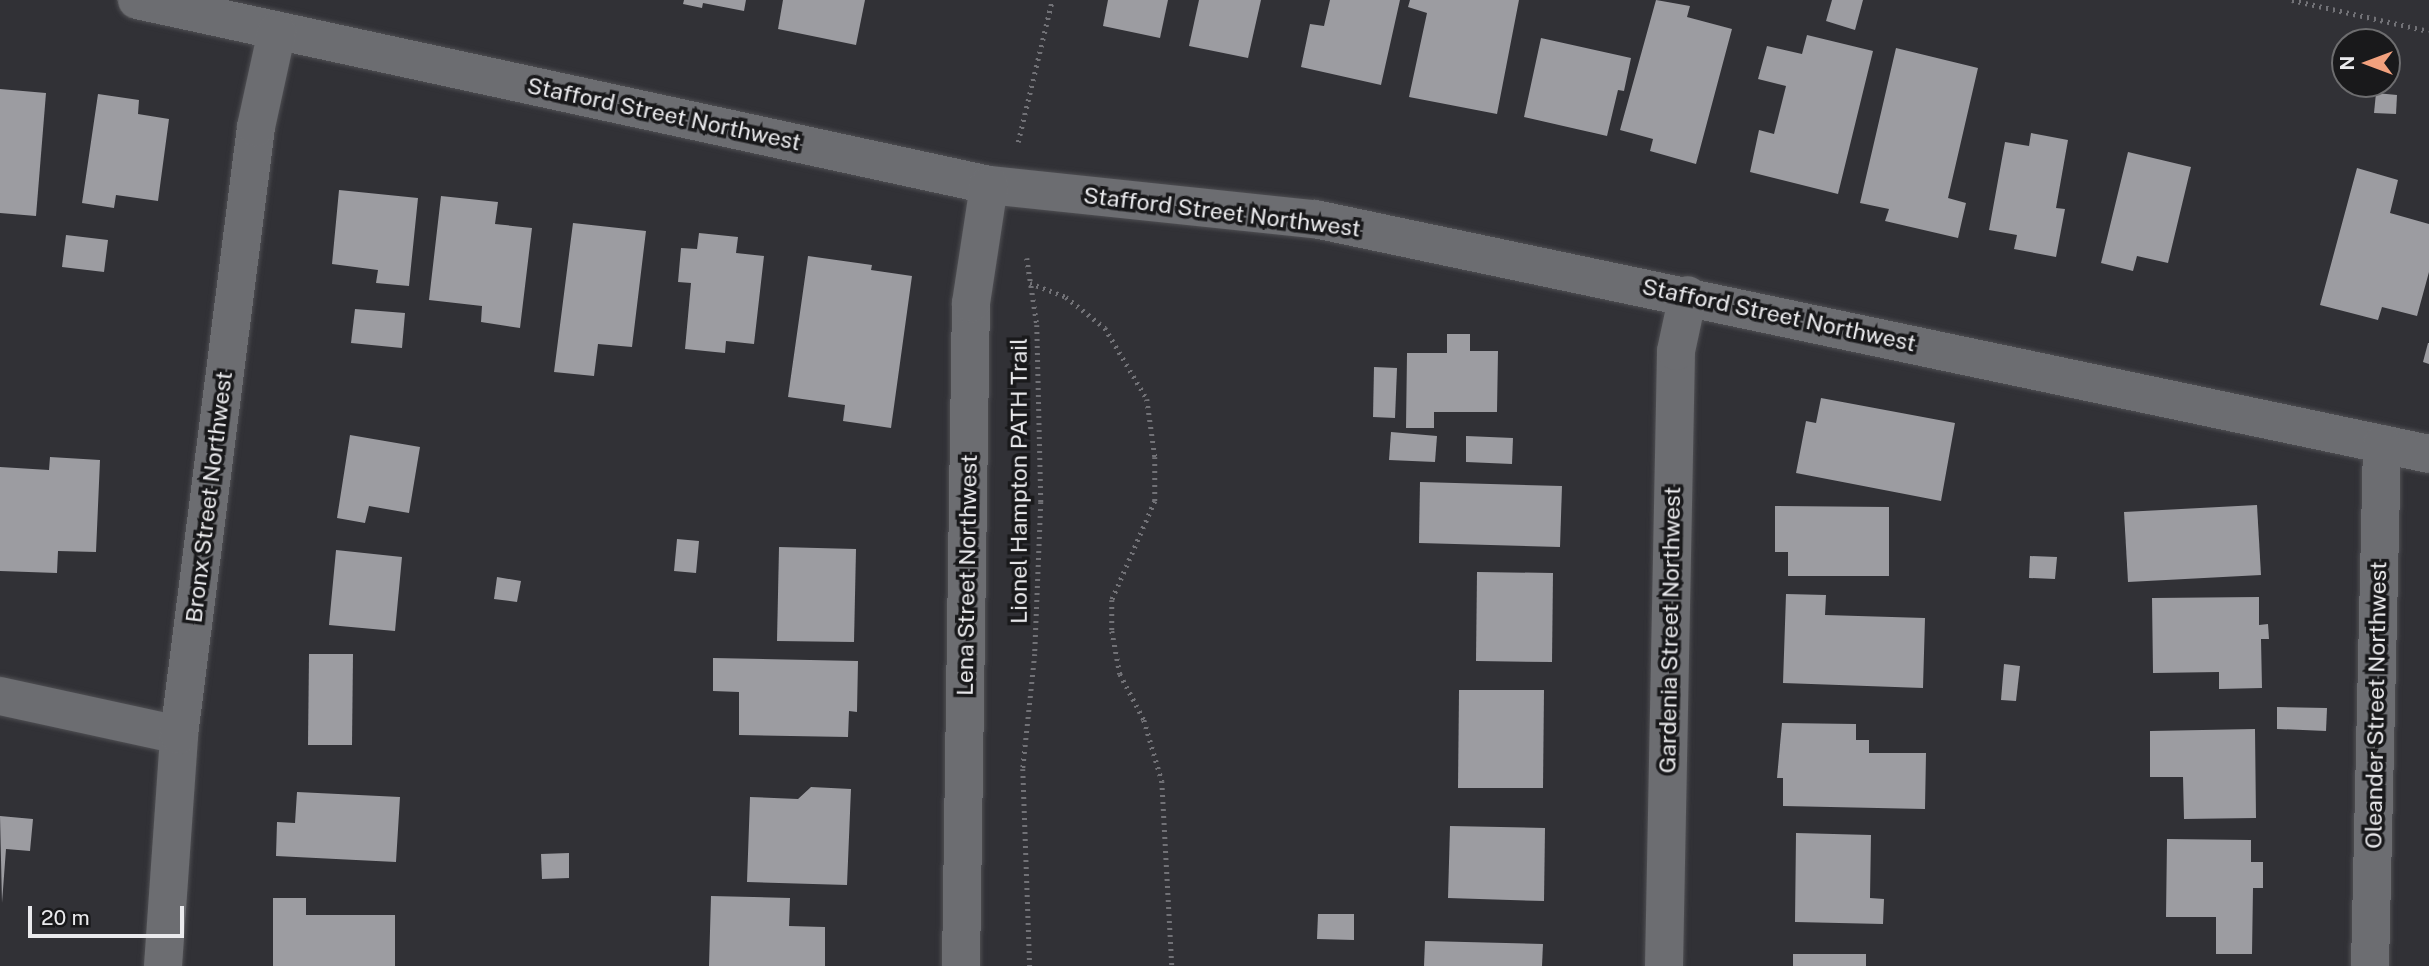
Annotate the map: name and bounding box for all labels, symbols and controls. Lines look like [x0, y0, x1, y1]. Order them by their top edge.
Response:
north arrow [2331, 28, 2401, 98]
text: N [2336, 56, 2358, 70]
street label: Stafford Street Northwest [525, 71, 803, 157]
street label: Stafford Street Northwest [1082, 181, 1362, 243]
street label: Stafford Street Northwest [1640, 272, 1918, 358]
street label: Lionel Hampton PATH Trail [1005, 338, 1033, 624]
street label: Bronx Street Northwest [180, 370, 238, 624]
street label: Lena Street Northwest [951, 454, 983, 696]
street label: Gardenia Street Northwest [1654, 486, 1686, 774]
street label: Oleander Street Northwest [2360, 561, 2392, 849]
scale bar [32, 892, 187, 936]
text: 20 m [41, 905, 90, 930]

